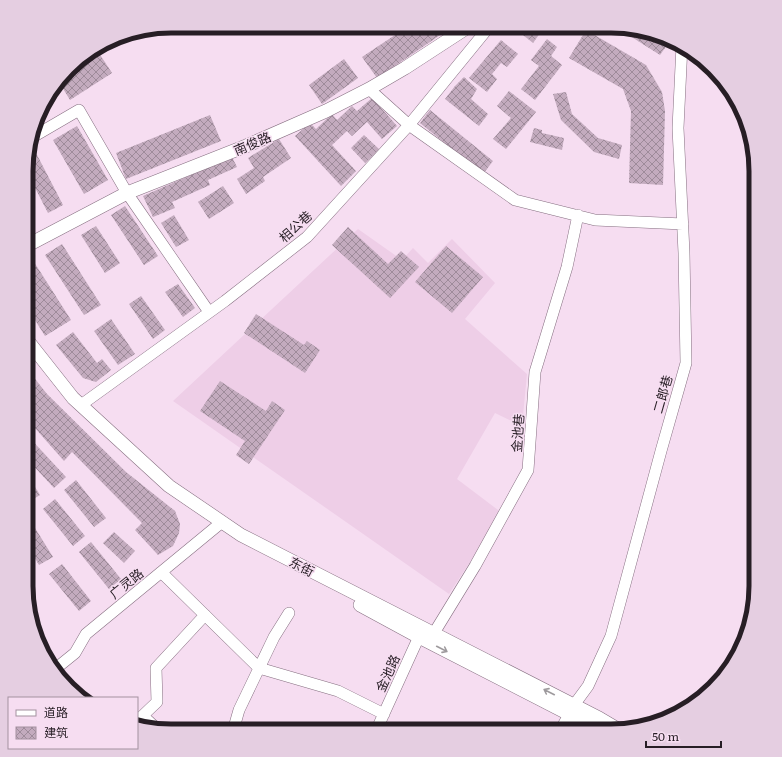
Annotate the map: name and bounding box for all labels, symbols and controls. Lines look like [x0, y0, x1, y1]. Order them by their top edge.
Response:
street label: 南俊路 [230, 127, 274, 159]
street label: 相公巷 [274, 206, 316, 246]
street label: 二郎巷 [647, 373, 677, 415]
street label: 金池巷 [506, 413, 528, 453]
street label: 东街 [286, 552, 318, 580]
street label: 广灵路 [105, 563, 147, 603]
one-way arrow [436, 646, 448, 653]
street label: 金池路 [370, 651, 404, 695]
one-way arrow [544, 688, 556, 696]
legend [8, 697, 138, 749]
text: 道路 [44, 703, 68, 721]
text: 建筑 [44, 723, 68, 741]
scale bar [646, 723, 721, 749]
text: 50 m [652, 727, 679, 745]

